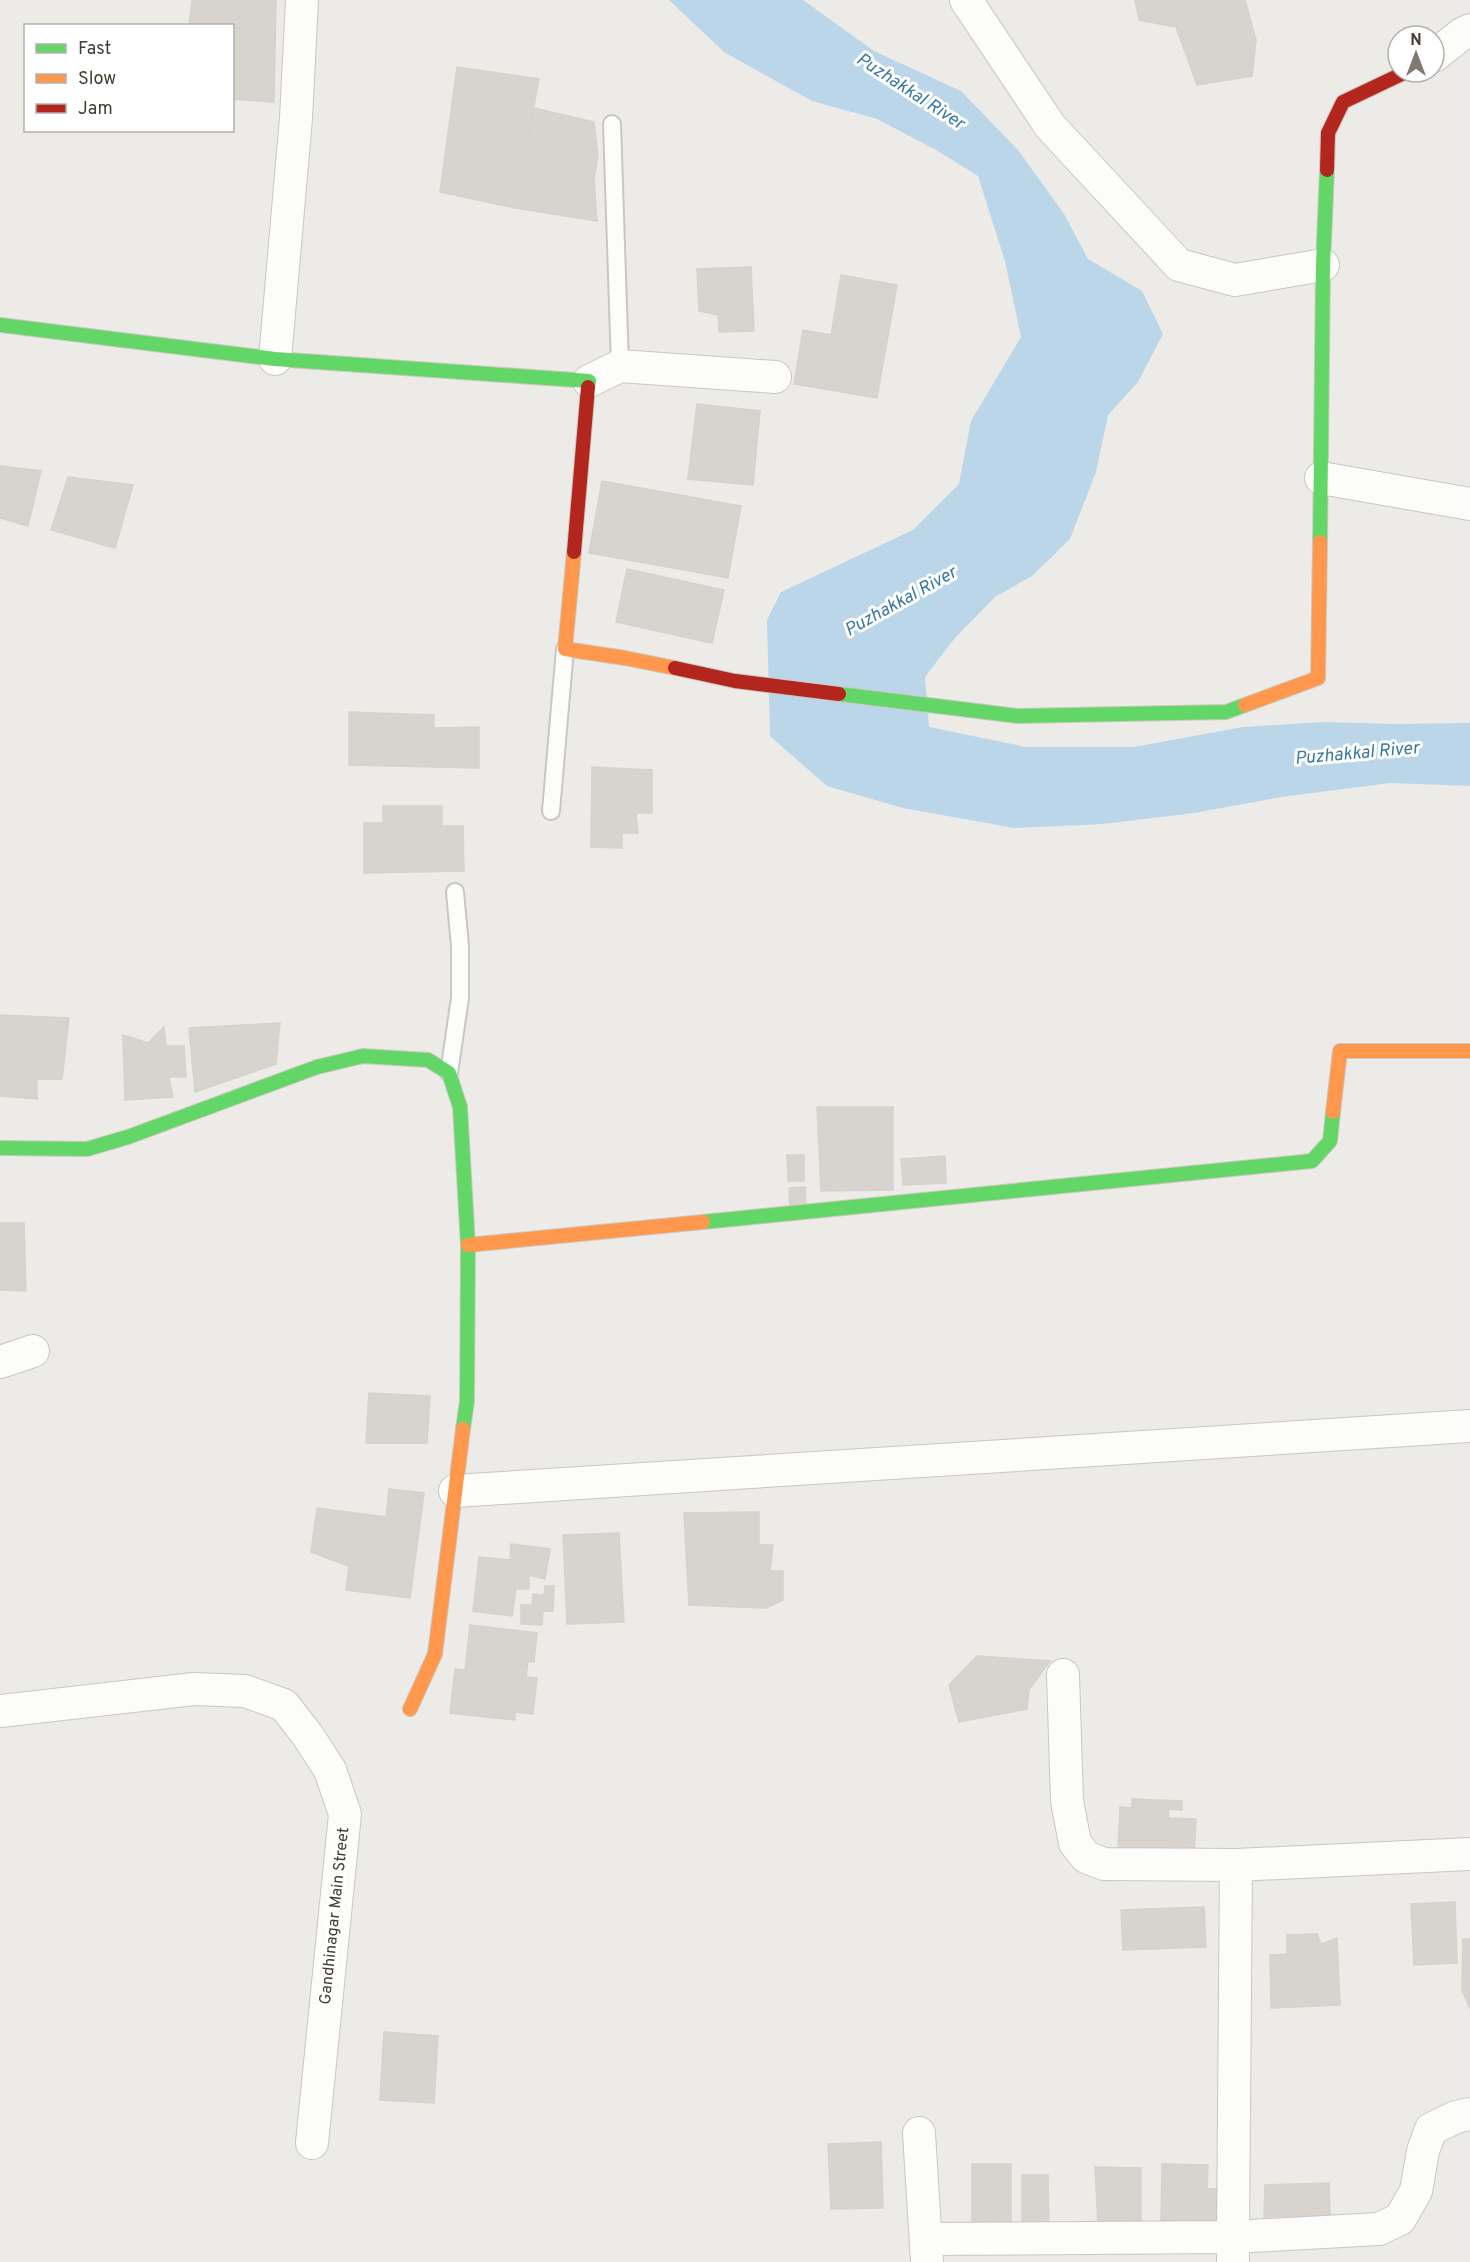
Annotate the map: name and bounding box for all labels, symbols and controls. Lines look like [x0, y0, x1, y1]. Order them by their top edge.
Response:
legend [24, 24, 234, 132]
north arrow [1386, 24, 1446, 84]
text: N [1410, 31, 1422, 51]
text: Fast [78, 38, 111, 61]
water label: Puzhakkal River [851, 48, 970, 137]
text: Slow [78, 68, 116, 91]
text: Jam [78, 98, 113, 121]
water label: Puzhakkal River [841, 561, 963, 642]
water label: Puzhakkal River [1294, 737, 1422, 771]
street label: Gandhinagar Main Street [316, 1826, 354, 2006]

